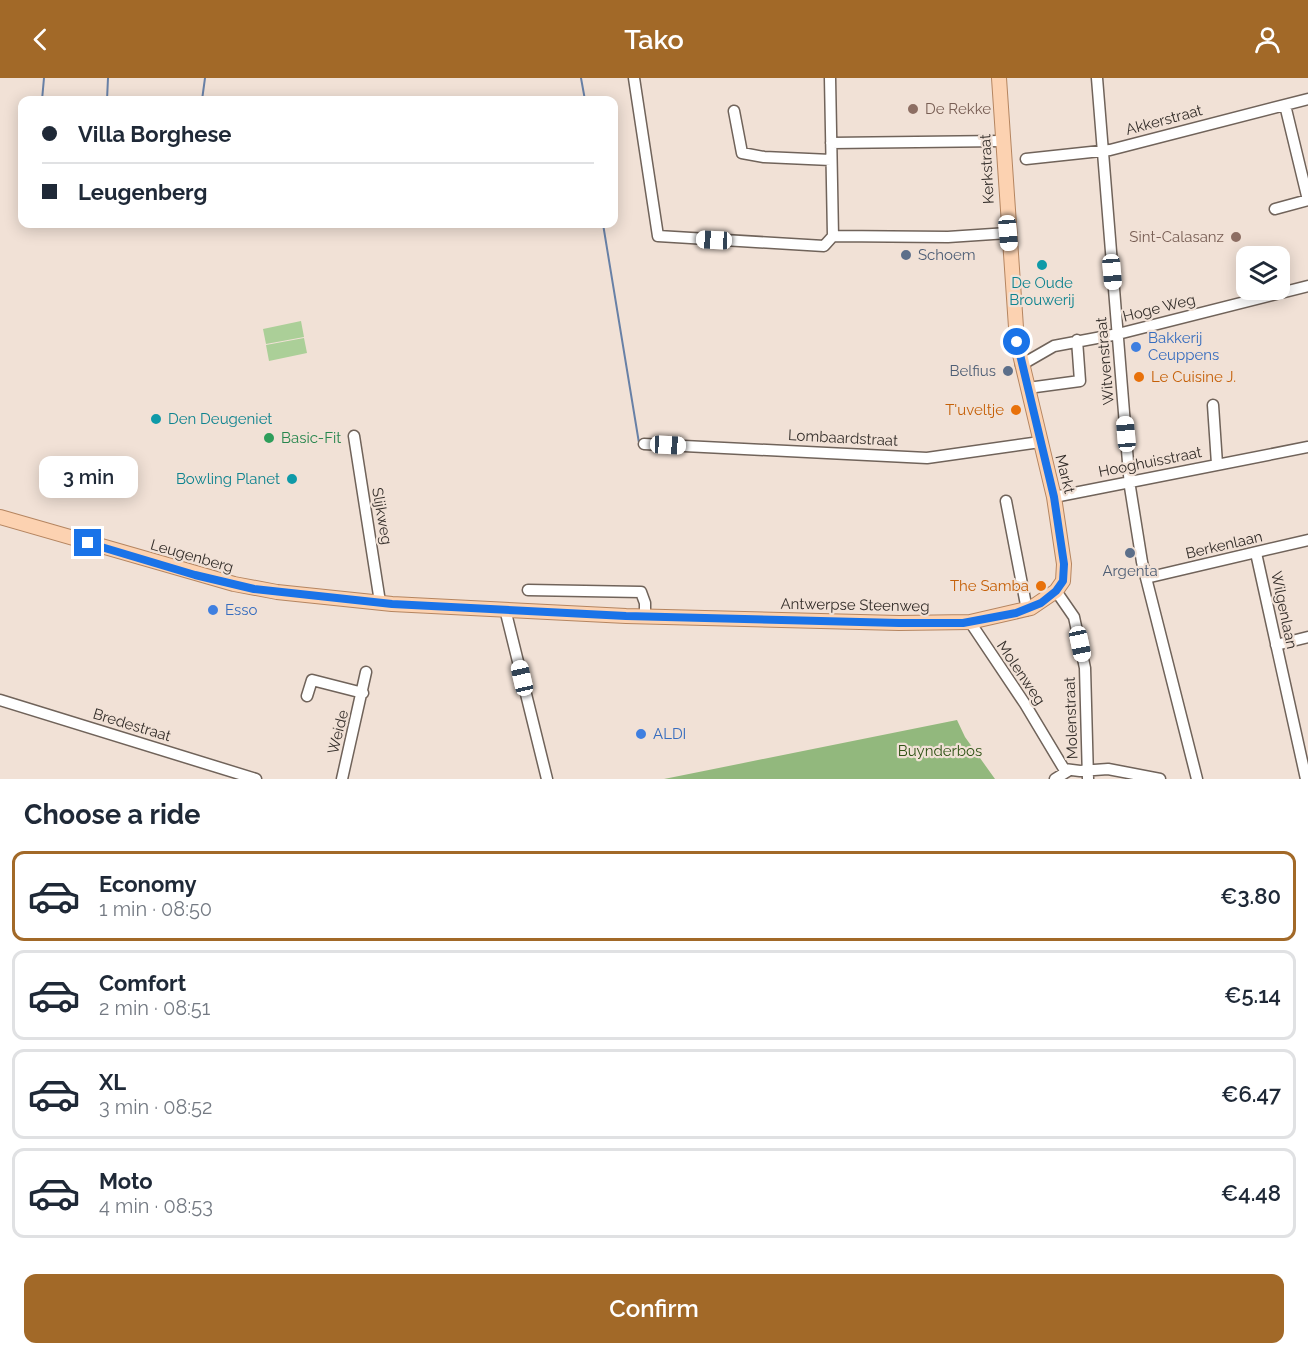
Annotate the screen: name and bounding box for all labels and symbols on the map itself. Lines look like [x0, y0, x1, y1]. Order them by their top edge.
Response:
place label: De Rekke [925, 100, 991, 118]
street label: Akkerstraat [1124, 101, 1204, 139]
marker: De Rekke [906, 102, 920, 116]
street label: Kerkstraat [976, 134, 998, 204]
car [997, 214, 1019, 252]
place label: Sint-Calasanz [1129, 228, 1224, 246]
car [696, 230, 732, 250]
marker: Sint-Calasanz [1229, 230, 1243, 244]
place label: Schoem [918, 246, 976, 264]
marker: Schoem [899, 248, 913, 262]
car [1101, 253, 1123, 291]
marker: De Oude Brouwerij [1035, 258, 1049, 272]
place label: De Oude Brouwerij [1009, 274, 1075, 309]
street label: Hoge Weg [1121, 290, 1197, 326]
street label: Witvenstraat [1092, 316, 1118, 406]
route start [1003, 328, 1030, 355]
place label: Bakkerij Ceuppens [1148, 329, 1219, 364]
marker: Bakkerij Ceuppens [1129, 340, 1143, 354]
place label: Belfius [949, 362, 996, 380]
marker: Belfius [1001, 364, 1015, 378]
place label: Le Cuisine J. [1151, 368, 1236, 386]
marker: Le Cuisine J. [1132, 370, 1146, 384]
place label: T'uveltje [945, 401, 1004, 419]
marker: T'uveltje [1009, 403, 1023, 417]
place label: Den Deugeniet [168, 410, 272, 428]
marker: Den Deugeniet [149, 412, 163, 426]
car [1115, 415, 1137, 453]
street label: Lombaardstraat [788, 426, 898, 450]
place label: Basic-Fit [281, 429, 341, 447]
marker: Basic-Fit [262, 431, 276, 445]
car [650, 435, 686, 455]
street label: Hooghuisstraat [1097, 443, 1203, 481]
street label: Markt [1051, 453, 1079, 495]
callout: 3 min [38, 456, 138, 498]
place label: Bowling Planet [176, 470, 280, 488]
marker: Bowling Planet [285, 472, 299, 486]
street label: Slijkweg [368, 486, 396, 546]
street label: Berkenlaan [1184, 527, 1264, 563]
route end [74, 529, 101, 556]
street label: Leugenberg [148, 536, 236, 576]
marker: Argenta [1123, 546, 1137, 560]
place label: Argenta [1102, 562, 1158, 580]
street label: Wilgenlaan [1267, 569, 1301, 651]
place label: The Samba [950, 577, 1029, 595]
marker: The Samba [1034, 579, 1048, 593]
street label: Antwerpse Steenweg [780, 595, 930, 615]
place label: Esso [225, 601, 258, 619]
marker: Esso [206, 603, 220, 617]
car [1067, 625, 1093, 663]
street label: Molenweg [993, 638, 1049, 708]
car [509, 658, 535, 698]
street label: Molenstraat [1061, 677, 1081, 759]
street label: Bredestraat [91, 705, 173, 745]
street label: Weide [324, 708, 352, 756]
place label: ALDI [653, 725, 686, 743]
marker: ALDI [634, 727, 648, 741]
park label: Buynderbos [898, 742, 982, 760]

